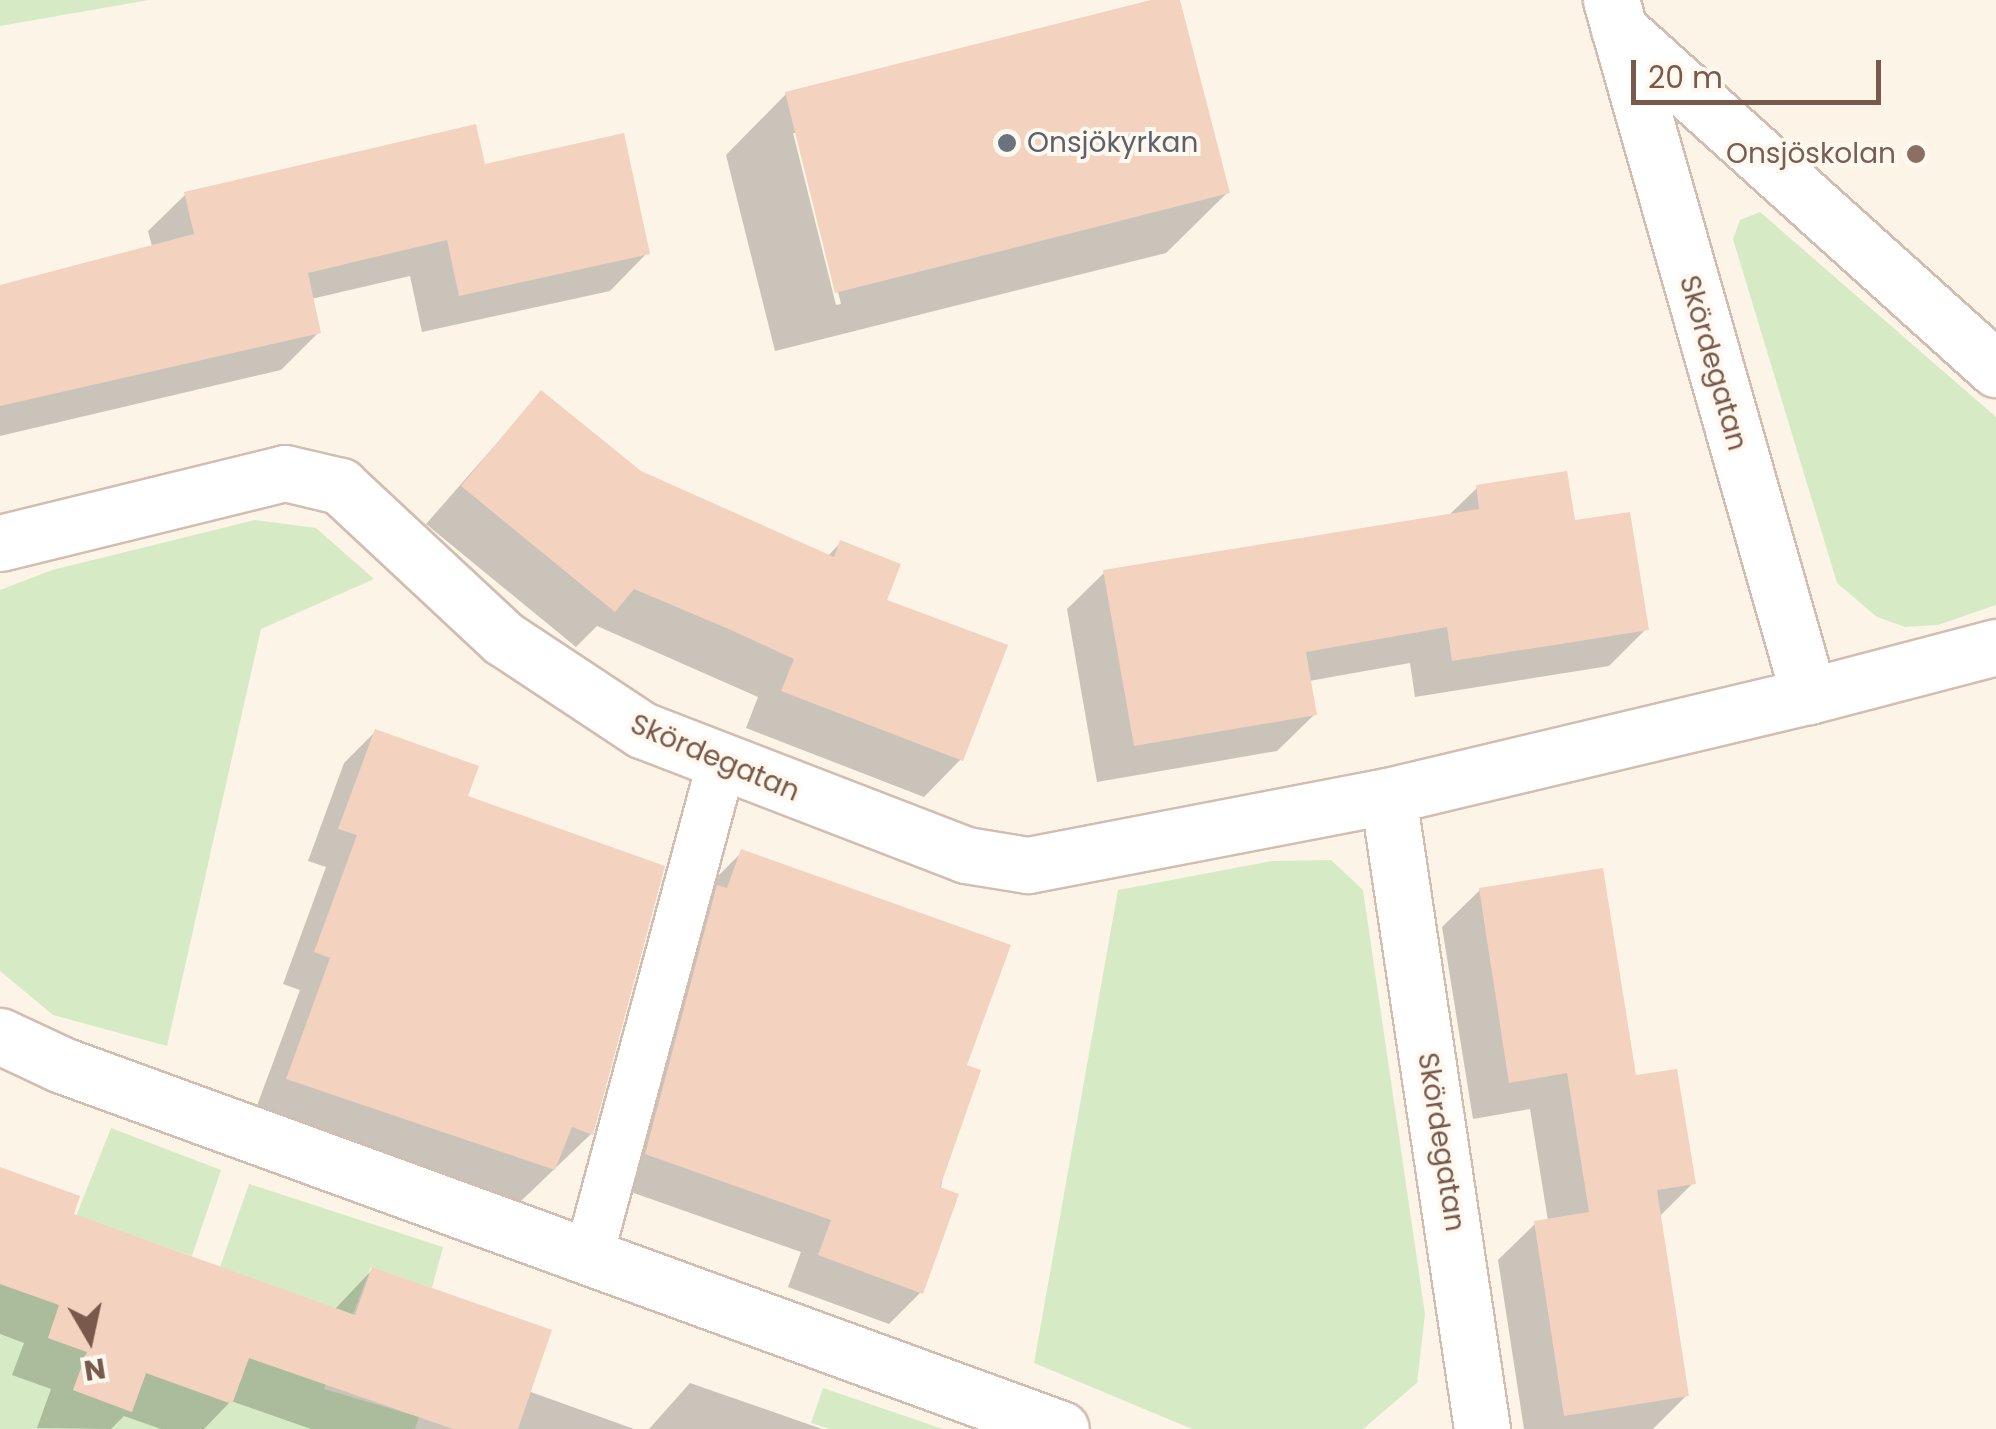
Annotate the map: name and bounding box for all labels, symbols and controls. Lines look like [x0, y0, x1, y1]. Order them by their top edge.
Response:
scale bar [1636, 40, 1886, 102]
text: 20 m [1648, 56, 1723, 99]
place label: Onsjökyrkan [1027, 126, 1198, 160]
marker: Onsjökyrkan [996, 132, 1018, 154]
place label: Onsjöskolan [1726, 137, 1896, 171]
marker: Onsjöskolan [1905, 143, 1927, 165]
street label: Skördegatan [1672, 272, 1754, 454]
street label: Skördegatan [625, 707, 805, 809]
street label: Skördegatan [1410, 1050, 1472, 1234]
north arrow [40, 1289, 140, 1389]
text: N [81, 1348, 108, 1390]

